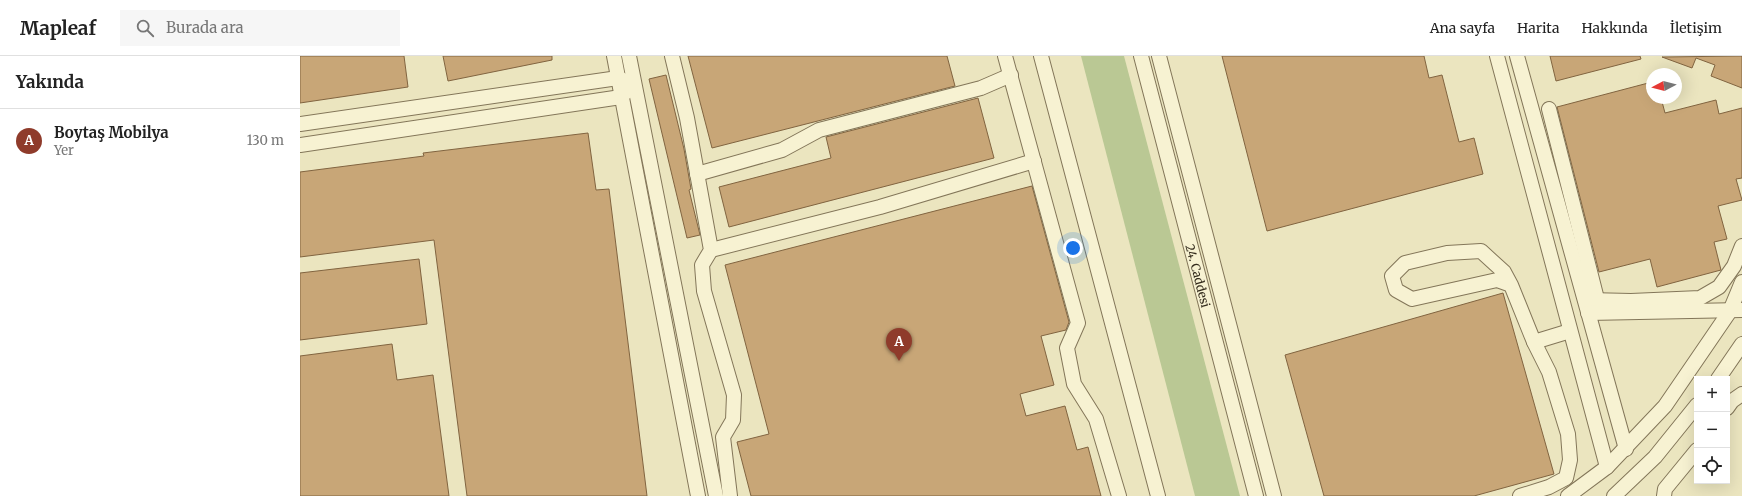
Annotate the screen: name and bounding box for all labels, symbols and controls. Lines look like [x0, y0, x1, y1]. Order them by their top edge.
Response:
search box [120, 10, 400, 46]
text: Mapleaf [20, 16, 96, 40]
icon: search [134, 17, 156, 39]
text: Burada ara [166, 18, 244, 37]
text: Ana sayfa [1430, 19, 1495, 37]
text: Harita [1517, 19, 1559, 37]
text: Hakkında [1581, 19, 1648, 37]
text: İletişim [1670, 19, 1722, 37]
north arrow [1646, 68, 1682, 104]
text: Yakında [16, 71, 84, 93]
text: Boytaş Mobilya [54, 123, 169, 142]
text: A [24, 132, 34, 149]
text: 130 m [247, 132, 284, 149]
text: Yer [54, 142, 74, 159]
your location [1063, 238, 1083, 258]
street label: 24. Caddesi [1183, 242, 1214, 309]
pin: A [886, 328, 912, 361]
map controls [1694, 376, 1730, 484]
button: + [1694, 376, 1730, 412]
button: − [1694, 412, 1730, 448]
button: locate [1694, 448, 1730, 484]

